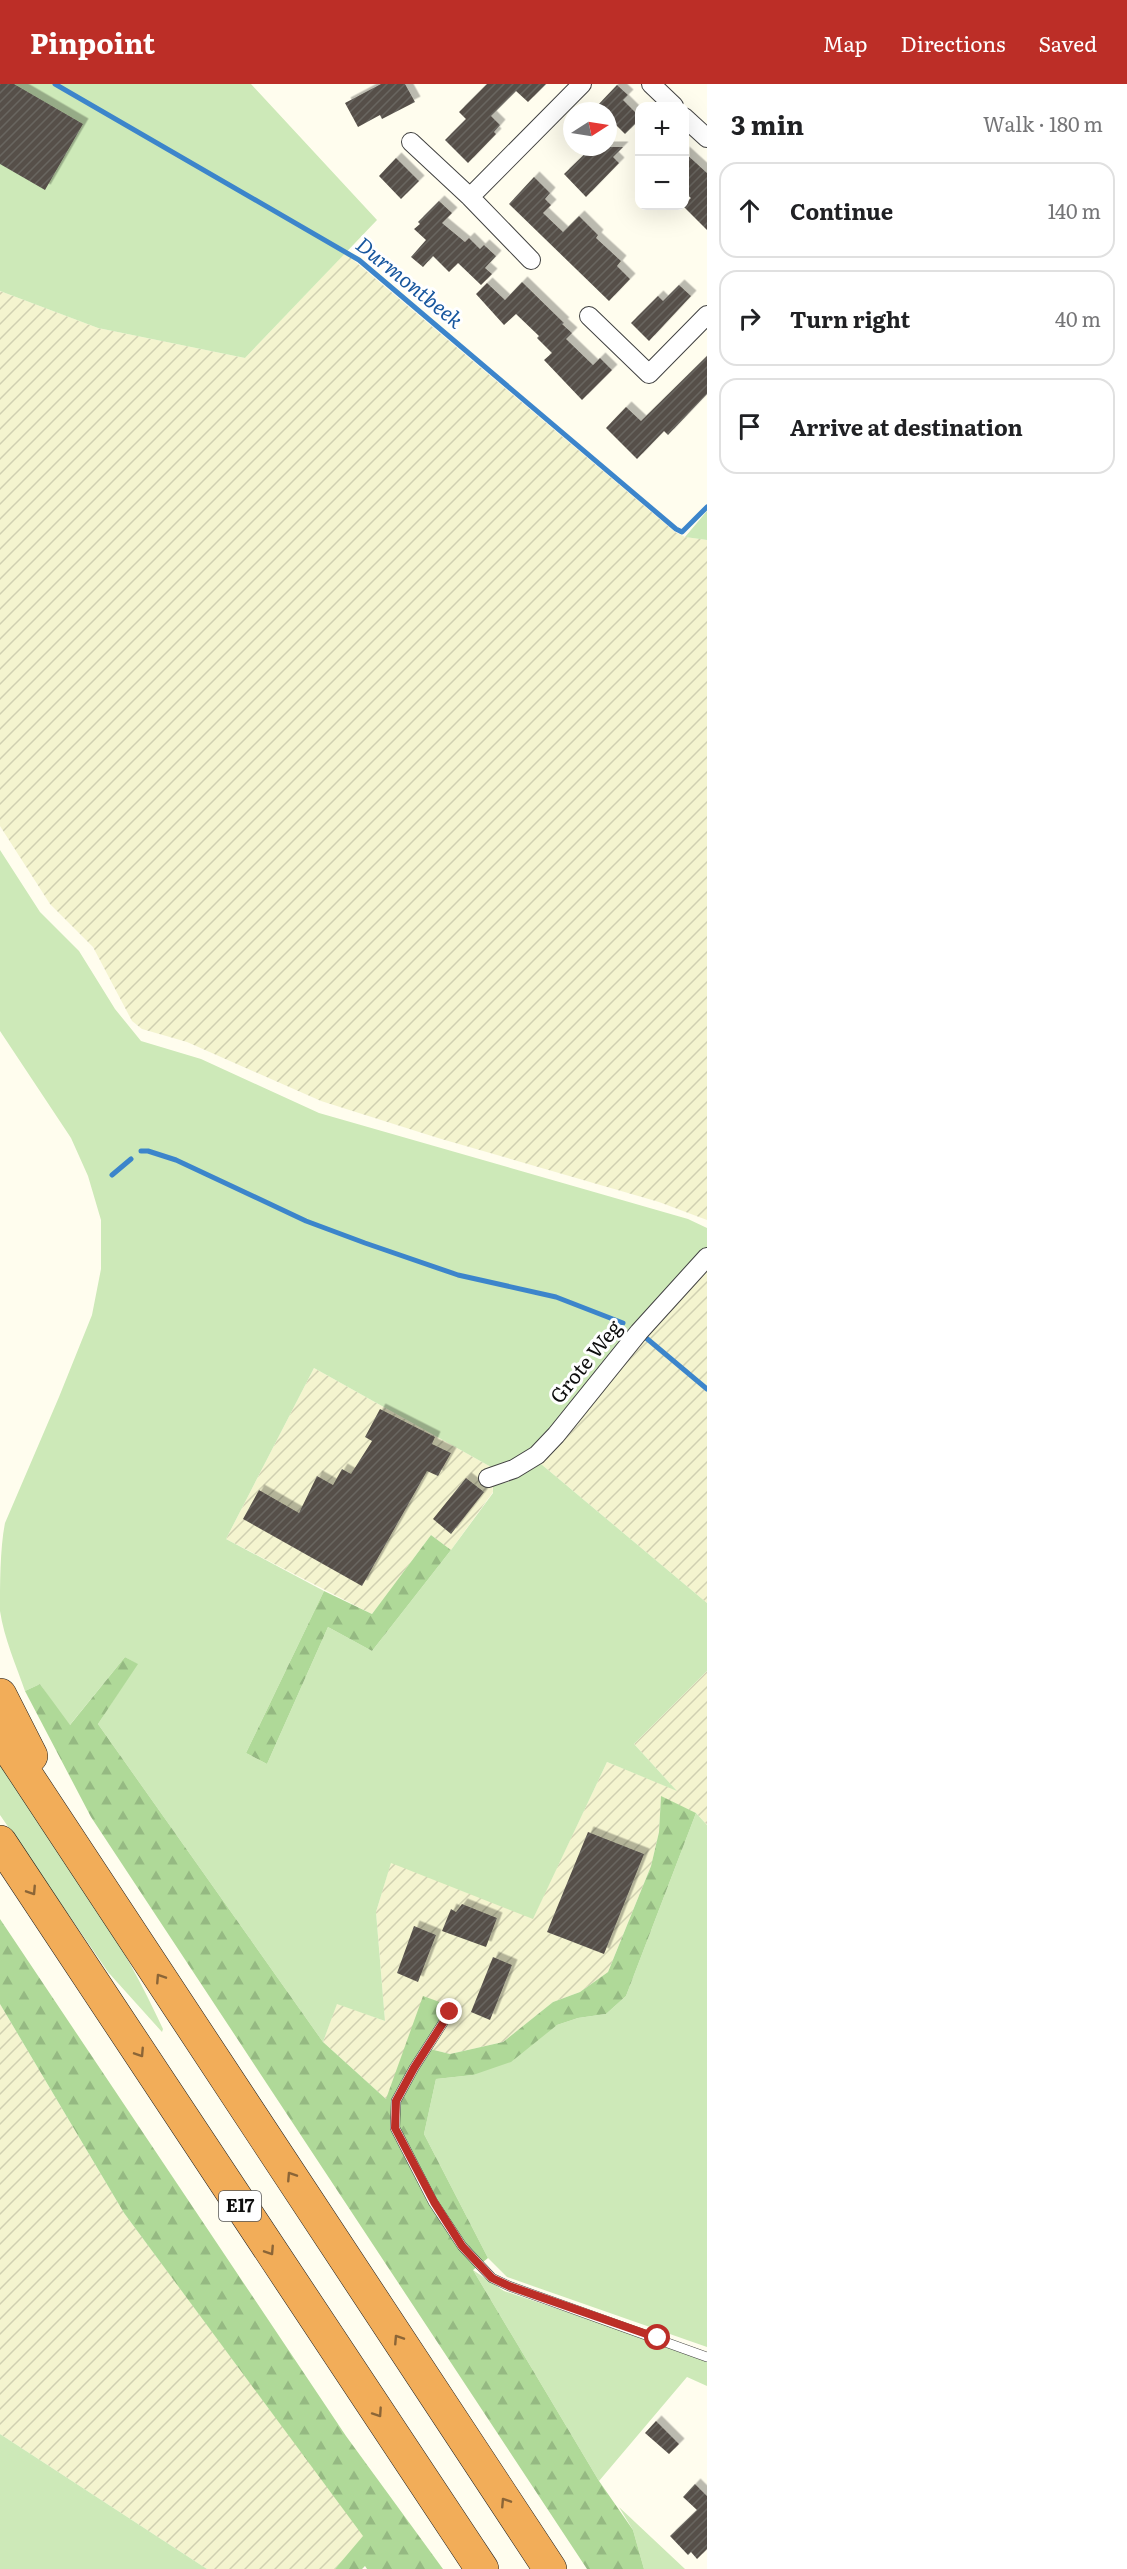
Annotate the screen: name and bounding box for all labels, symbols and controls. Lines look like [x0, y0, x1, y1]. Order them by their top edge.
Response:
text: Pinpoint [30, 21, 155, 63]
text: Map [823, 27, 868, 58]
text: Directions [901, 27, 1006, 58]
text: Saved [1039, 27, 1097, 58]
north arrow [563, 102, 617, 156]
map controls [635, 102, 689, 210]
button: + [635, 102, 689, 156]
text: 3 min [731, 104, 804, 143]
text: Walk · 180 m [983, 108, 1103, 138]
button: − [635, 156, 689, 210]
icon: ahead [733, 194, 766, 227]
text: Continue [790, 194, 893, 227]
text: 140 m [1048, 195, 1101, 225]
water label: Durmontbeek [350, 228, 471, 334]
icon: right [733, 302, 766, 335]
text: Turn right [790, 302, 910, 335]
text: 40 m [1055, 303, 1101, 333]
icon: arrive [733, 410, 766, 443]
text: Arrive at destination [790, 410, 1023, 443]
street label: Grote Weg [541, 1312, 628, 1409]
one-way arrow [25, 1884, 36, 1895]
one-way arrow [156, 1974, 167, 1985]
route end [436, 1998, 462, 2024]
one-way arrow [133, 2046, 144, 2057]
one-way arrow [286, 2172, 298, 2182]
road number: E17 [219, 2191, 261, 2221]
one-way arrow [263, 2245, 275, 2255]
route start [644, 2324, 670, 2350]
one-way arrow [394, 2335, 405, 2346]
one-way arrow [371, 2407, 382, 2418]
one-way arrow [501, 2497, 512, 2508]

